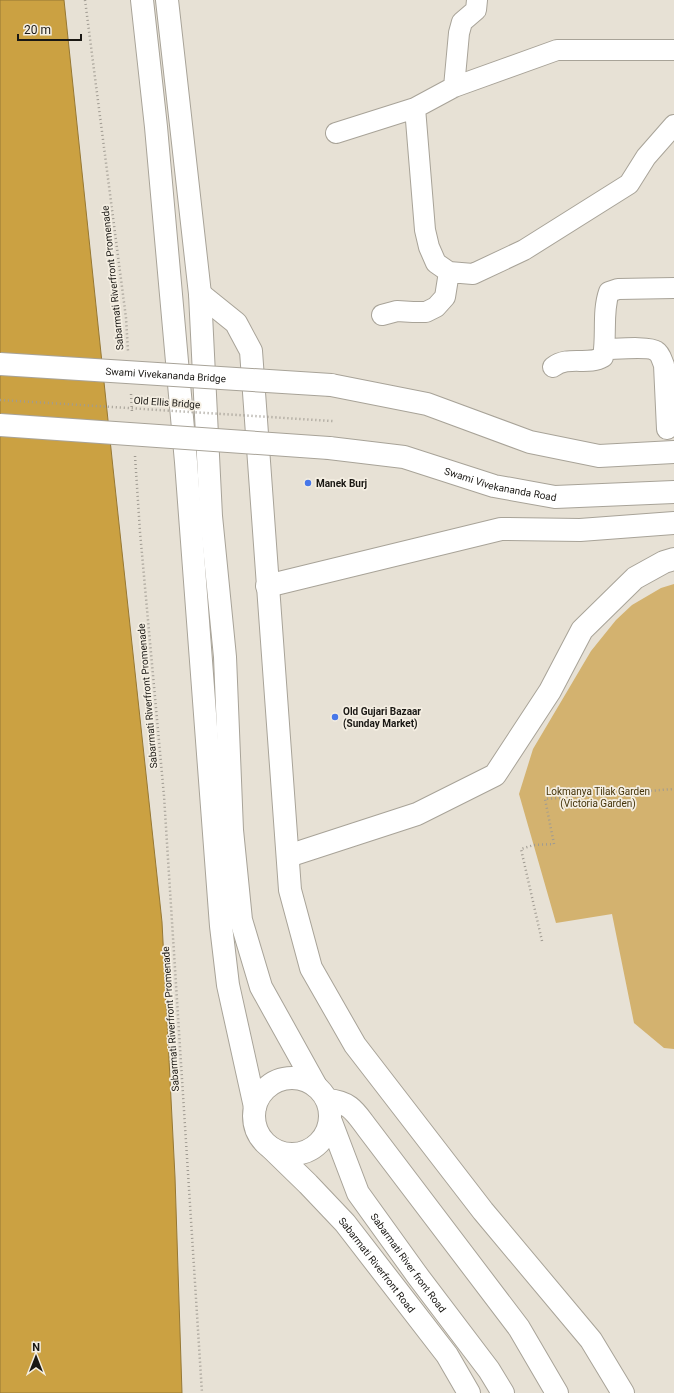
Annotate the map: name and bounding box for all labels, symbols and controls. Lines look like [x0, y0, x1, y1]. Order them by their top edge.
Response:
scale bar [18, 16, 81, 42]
text: 20 m [24, 23, 51, 37]
street label: Sabarmati Riverfront Promenade [99, 205, 126, 351]
street label: Swami Vivekananda Bridge [105, 366, 226, 384]
street label: Old Ellis Bridge [133, 395, 201, 410]
street label: Swami Vivekananda Road [443, 465, 557, 503]
marker: Manek Burj [303, 478, 313, 488]
place label: Manek Burj [316, 478, 368, 489]
street label: Sabarmati Riverfront Promenade [136, 623, 159, 769]
place label: Old Gujari Bazaar (Sunday Market) [343, 706, 421, 730]
marker: Old Gujari Bazaar (Sunday Market) [330, 712, 340, 722]
park label: Lokmanya Tilak Garden (Victoria Garden) [546, 786, 650, 810]
street label: Sabarmati Riverfront Promenade [160, 946, 181, 1092]
street label: Sabarmati River front Road [368, 1211, 448, 1314]
street label: Sabarmati Riverfront Road [337, 1215, 417, 1315]
north arrow [16, 1337, 56, 1377]
text: N [32, 1341, 40, 1354]

